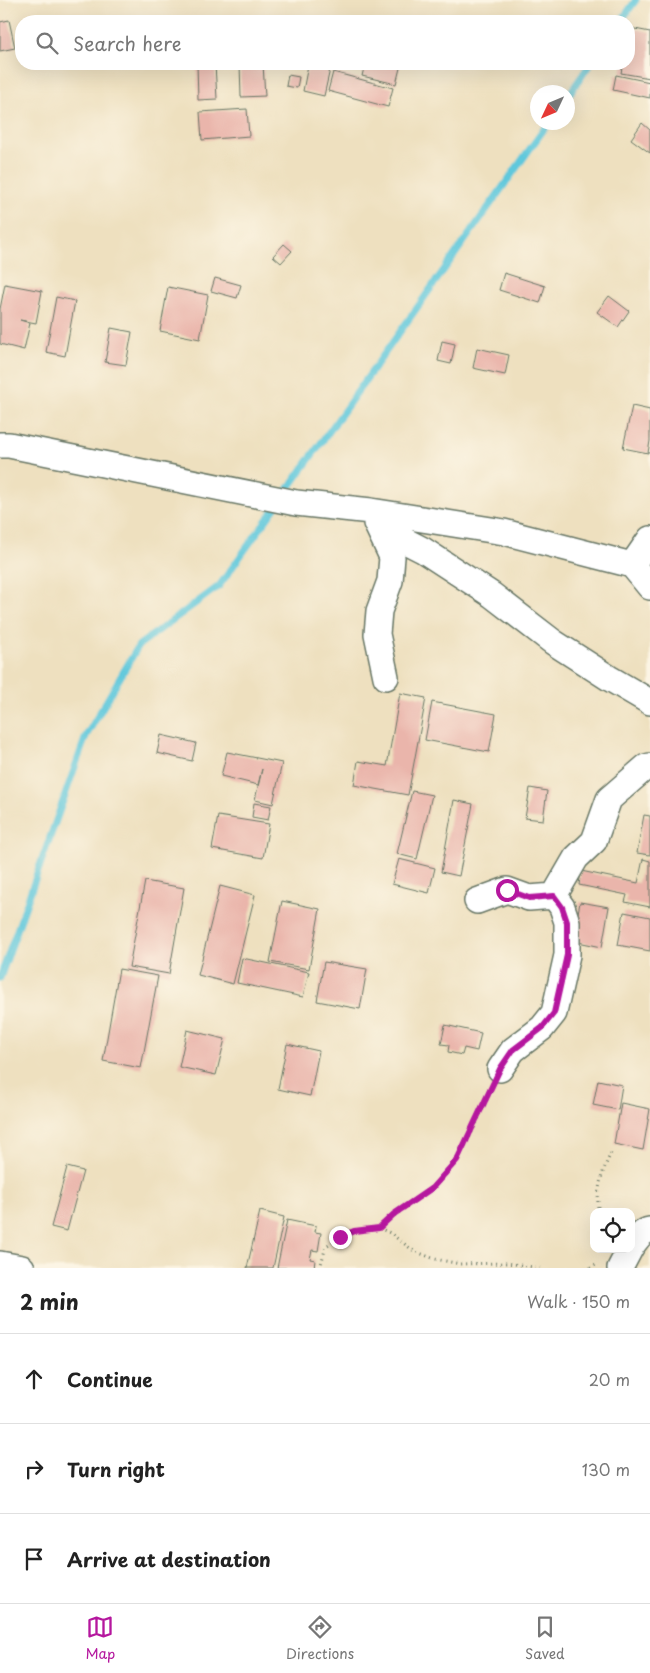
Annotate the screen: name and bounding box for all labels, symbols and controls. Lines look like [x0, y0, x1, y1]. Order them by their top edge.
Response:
search box [15, 15, 635, 70]
icon: search [33, 29, 61, 57]
text: Search here [73, 29, 182, 57]
north arrow [530, 85, 575, 130]
route start [496, 879, 519, 902]
map controls [590, 1208, 635, 1253]
button: locate [590, 1208, 635, 1253]
route end [329, 1226, 352, 1249]
text: 2 min [20, 1285, 79, 1317]
text: Walk · 150 m [527, 1289, 630, 1313]
icon: ahead [20, 1365, 48, 1393]
text: Continue [67, 1365, 153, 1393]
text: 20 m [589, 1367, 630, 1391]
icon: right [20, 1455, 48, 1483]
text: Turn right [67, 1455, 165, 1483]
text: 130 m [582, 1457, 630, 1481]
icon: arrive [20, 1545, 48, 1573]
text: Arrive at destination [67, 1545, 271, 1573]
tab: Map [85, 1613, 115, 1664]
tab: Directions [286, 1613, 354, 1664]
tab: Saved [525, 1613, 565, 1664]

